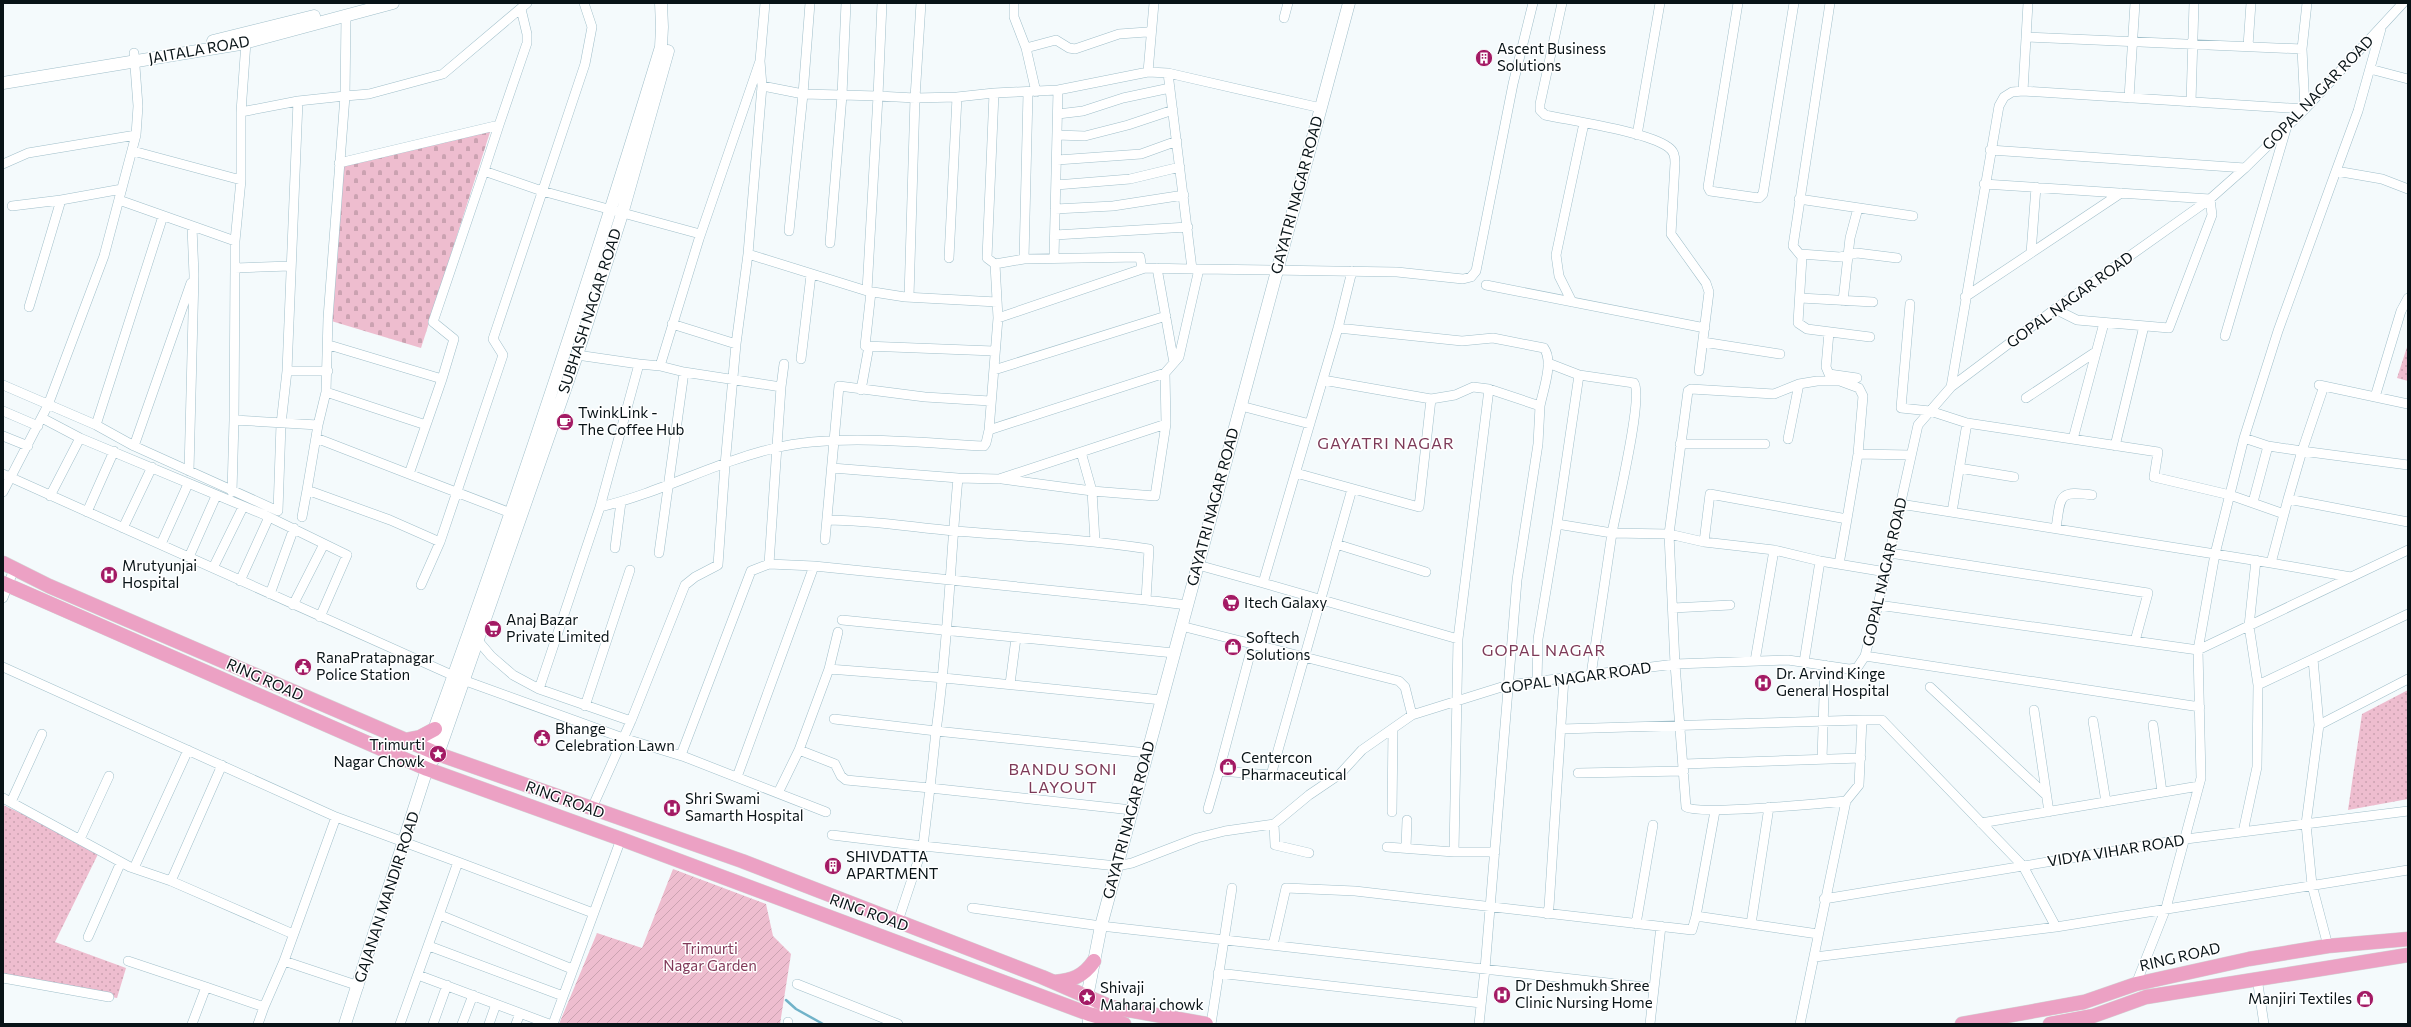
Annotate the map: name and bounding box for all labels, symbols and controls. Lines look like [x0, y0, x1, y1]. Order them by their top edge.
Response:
street label: JAITALA ROAD [147, 31, 251, 67]
street label: GOPAL NAGAR ROAD [2258, 31, 2377, 153]
place label: Ascent Business Solutions [1497, 39, 1606, 74]
building icon: Ascent Business Solutions [1474, 48, 1494, 68]
street label: GAYATRI NAGAR ROAD [1266, 114, 1326, 276]
street label: SUBHASH NAGAR ROAD [554, 226, 624, 395]
street label: GOPAL NAGAR ROAD [2003, 247, 2136, 351]
place label: TwinkLink - The Coffee Hub [578, 403, 685, 438]
cafe icon: TwinkLink - The Coffee Hub [555, 412, 575, 432]
street label: GAYATRI NAGAR ROAD [1182, 426, 1242, 588]
district label: GAYATRI NAGAR [1317, 433, 1455, 452]
street label: GOPAL NAGAR ROAD [1858, 496, 1910, 648]
place label: Mrutyunjai Hospital [122, 556, 197, 591]
hospital icon: Mrutyunjai Hospital [99, 565, 119, 585]
supermarket icon: Itech Galaxy [1221, 593, 1241, 613]
place label: Itech Galaxy [1244, 593, 1328, 611]
place label: Anaj Bazar Private Limited [506, 610, 609, 645]
supermarket icon: Anaj Bazar Private Limited [483, 619, 503, 639]
place label: Softech Solutions [1246, 628, 1311, 663]
shop icon: Softech Solutions [1223, 637, 1243, 657]
district label: GOPAL NAGAR [1482, 640, 1606, 659]
place label: RanaPratapnagar Police Station [316, 648, 435, 683]
street label: RING ROAD [224, 654, 307, 704]
public building icon: RanaPratapnagar Police Station [293, 657, 313, 677]
street label: GOPAL NAGAR ROAD [1499, 658, 1652, 697]
place label: Dr. Arvind Kinge General Hospital [1776, 664, 1889, 699]
hospital icon: Dr. Arvind Kinge General Hospital [1753, 673, 1773, 693]
place label: Bhange Celebration Lawn [555, 719, 675, 754]
public building icon: Bhange Celebration Lawn [532, 728, 552, 748]
place label: Trimurti Nagar Chowk [333, 735, 425, 770]
street label: GAYATRI NAGAR ROAD [1098, 739, 1158, 901]
place icon: Trimurti Nagar Chowk [428, 744, 448, 764]
place label: Centercon Pharmaceutical [1241, 748, 1347, 783]
shop icon: Centercon Pharmaceutical [1218, 757, 1238, 777]
district label: BANDU SONI LAYOUT [1009, 759, 1117, 796]
street label: RING ROAD [524, 777, 607, 822]
place label: Shri Swami Samarth Hospital [685, 789, 804, 824]
hospital icon: Shri Swami Samarth Hospital [662, 798, 682, 818]
street label: GAJANAN MANDIR ROAD [350, 809, 422, 985]
street label: VIDYA VIHAR ROAD [2046, 830, 2186, 870]
place label: SHIVDATTA APARTMENT [846, 847, 939, 882]
building icon: SHIVDATTA APARTMENT [823, 856, 843, 876]
street label: RING ROAD [828, 890, 911, 935]
street label: RING ROAD [2138, 938, 2222, 974]
park label: Trimurti Nagar Garden [663, 939, 757, 974]
place label: Dr Deshmukh Shree Clinic Nursing Home [1515, 976, 1653, 1011]
place label: Shivaji Maharaj chowk [1100, 978, 1204, 1013]
hospital icon: Dr Deshmukh Shree Clinic Nursing Home [1492, 985, 1512, 1005]
place icon: Shivaji Maharaj chowk [1077, 987, 1097, 1007]
place label: Manjiri Textiles [2248, 989, 2352, 1007]
shop icon: Manjiri Textiles [2355, 989, 2375, 1009]

